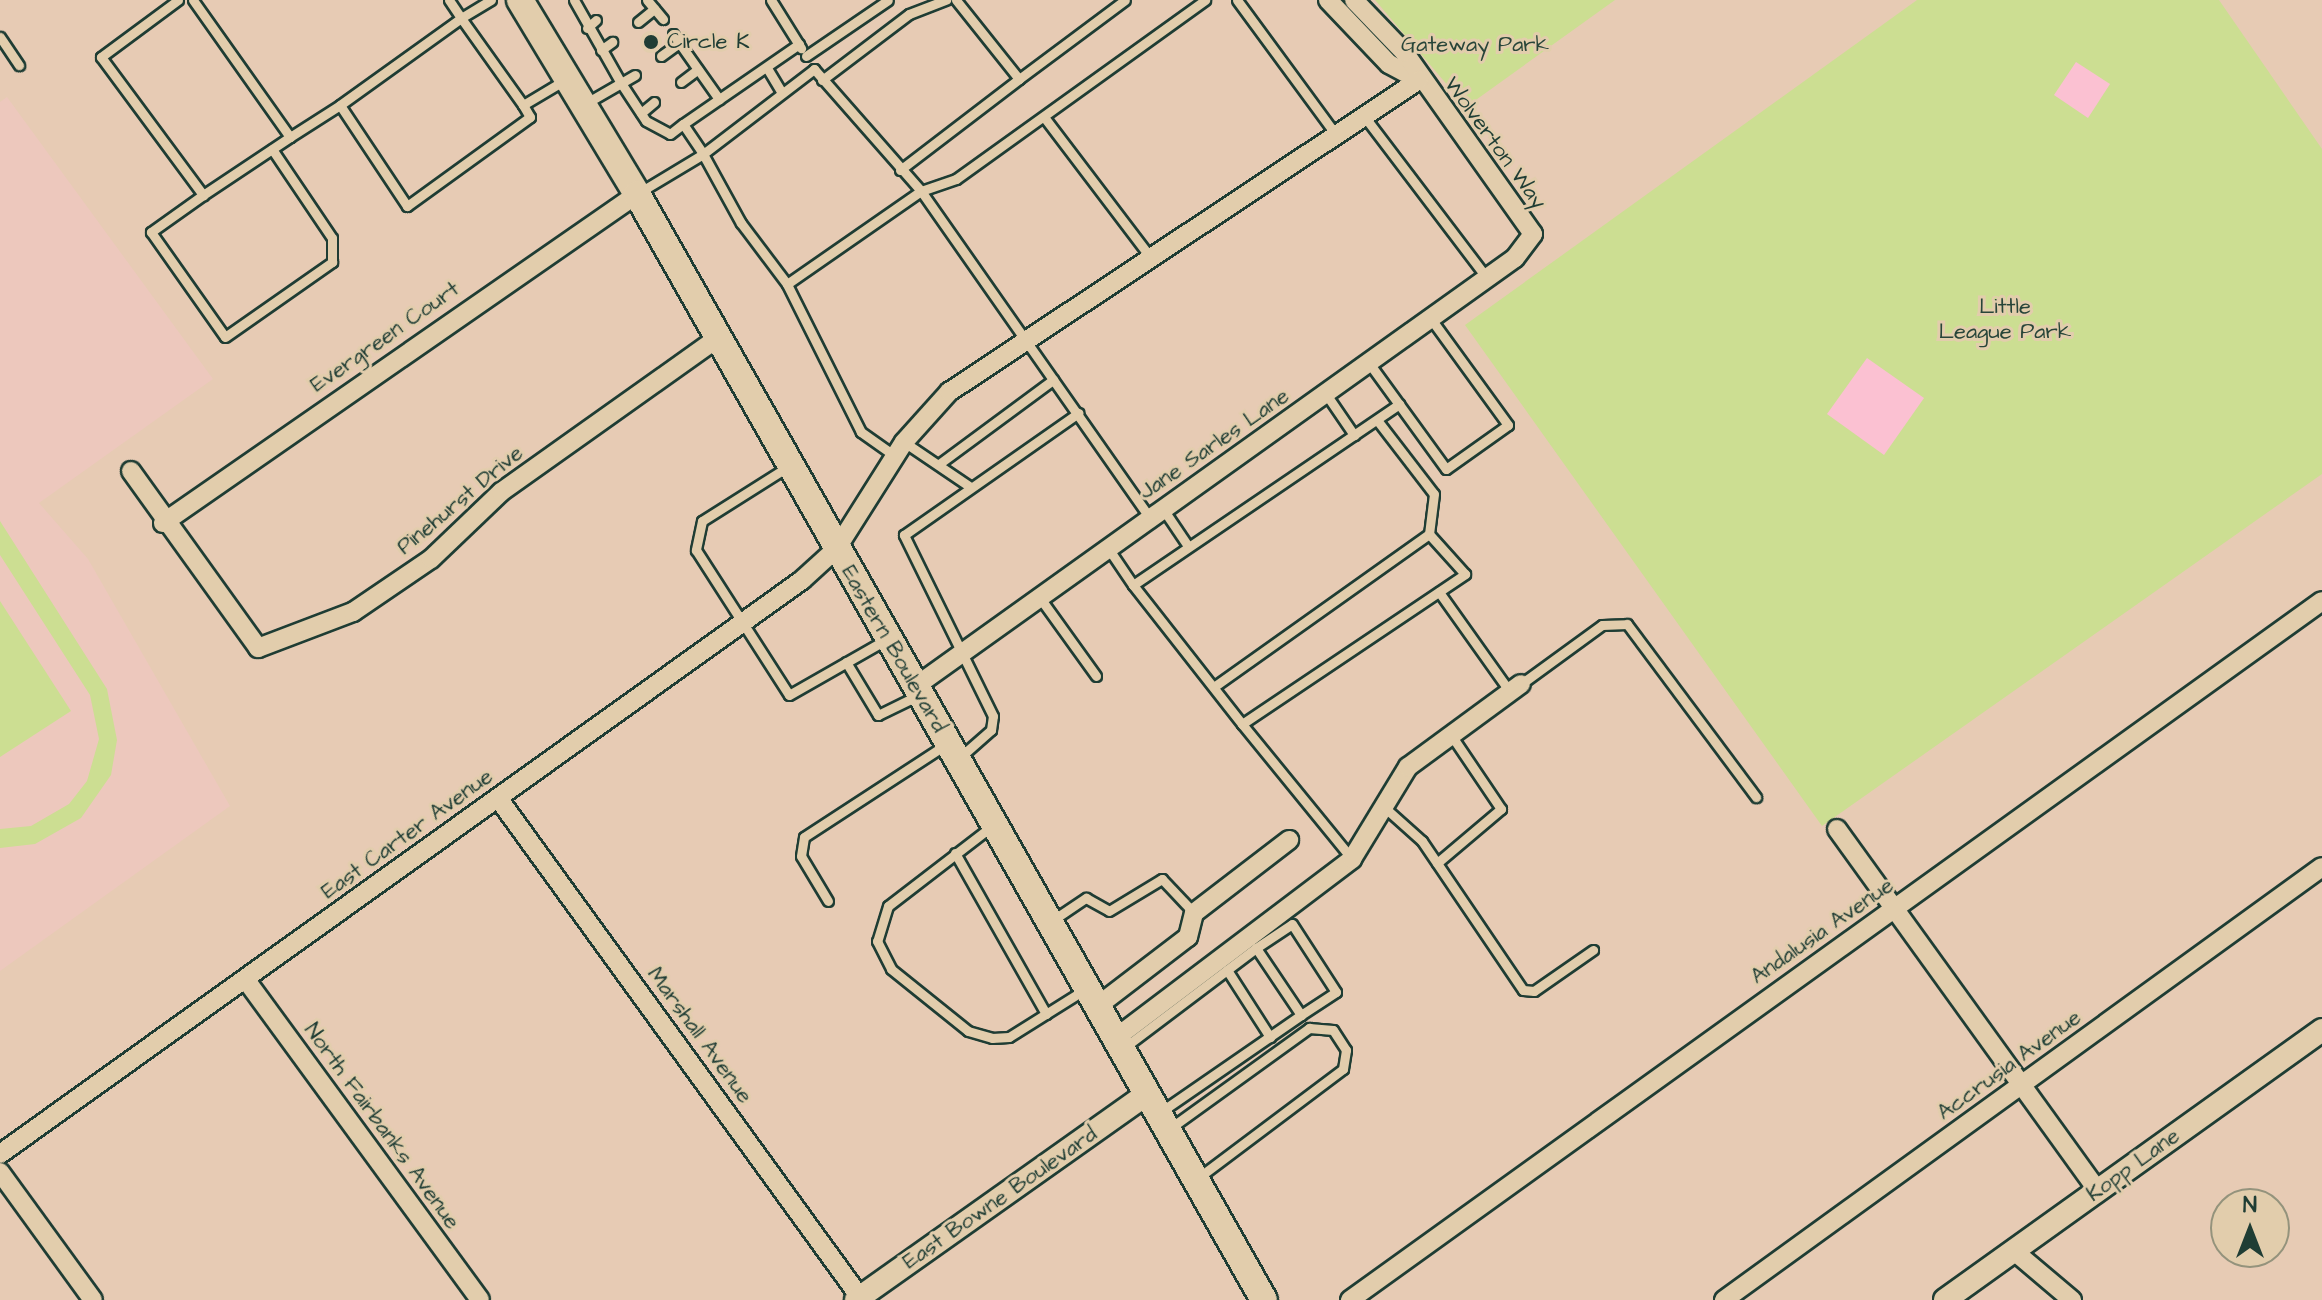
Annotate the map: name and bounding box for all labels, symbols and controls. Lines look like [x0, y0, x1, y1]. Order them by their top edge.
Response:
place label: Circle K [667, 29, 749, 55]
park label: Gateway Park [1401, 32, 1549, 58]
marker: Circle K [642, 33, 660, 51]
street label: Wolverton Way [1438, 72, 1552, 214]
street label: Evergreen Court [305, 276, 465, 398]
park label: Little League Park [1939, 293, 2071, 344]
street label: Jane Sarles Lane [1134, 383, 1294, 505]
street label: Pinehurst Drive [392, 440, 528, 560]
street label: Eastern Boulevard [835, 561, 953, 737]
street label: East Carter Avenue [316, 763, 498, 905]
street label: Andalusia Avenue [1746, 872, 1898, 990]
street label: Marshall Avenue [642, 962, 758, 1108]
street label: Accrusia Avenue [1932, 1004, 2086, 1126]
street label: North Fairbanks Avenue [298, 1018, 466, 1234]
street label: East Bowne Boulevard [898, 1121, 1102, 1275]
street label: Kopp Lane [2081, 1122, 2185, 1208]
north arrow [2210, 1188, 2290, 1268]
text: N [2243, 1190, 2257, 1221]

